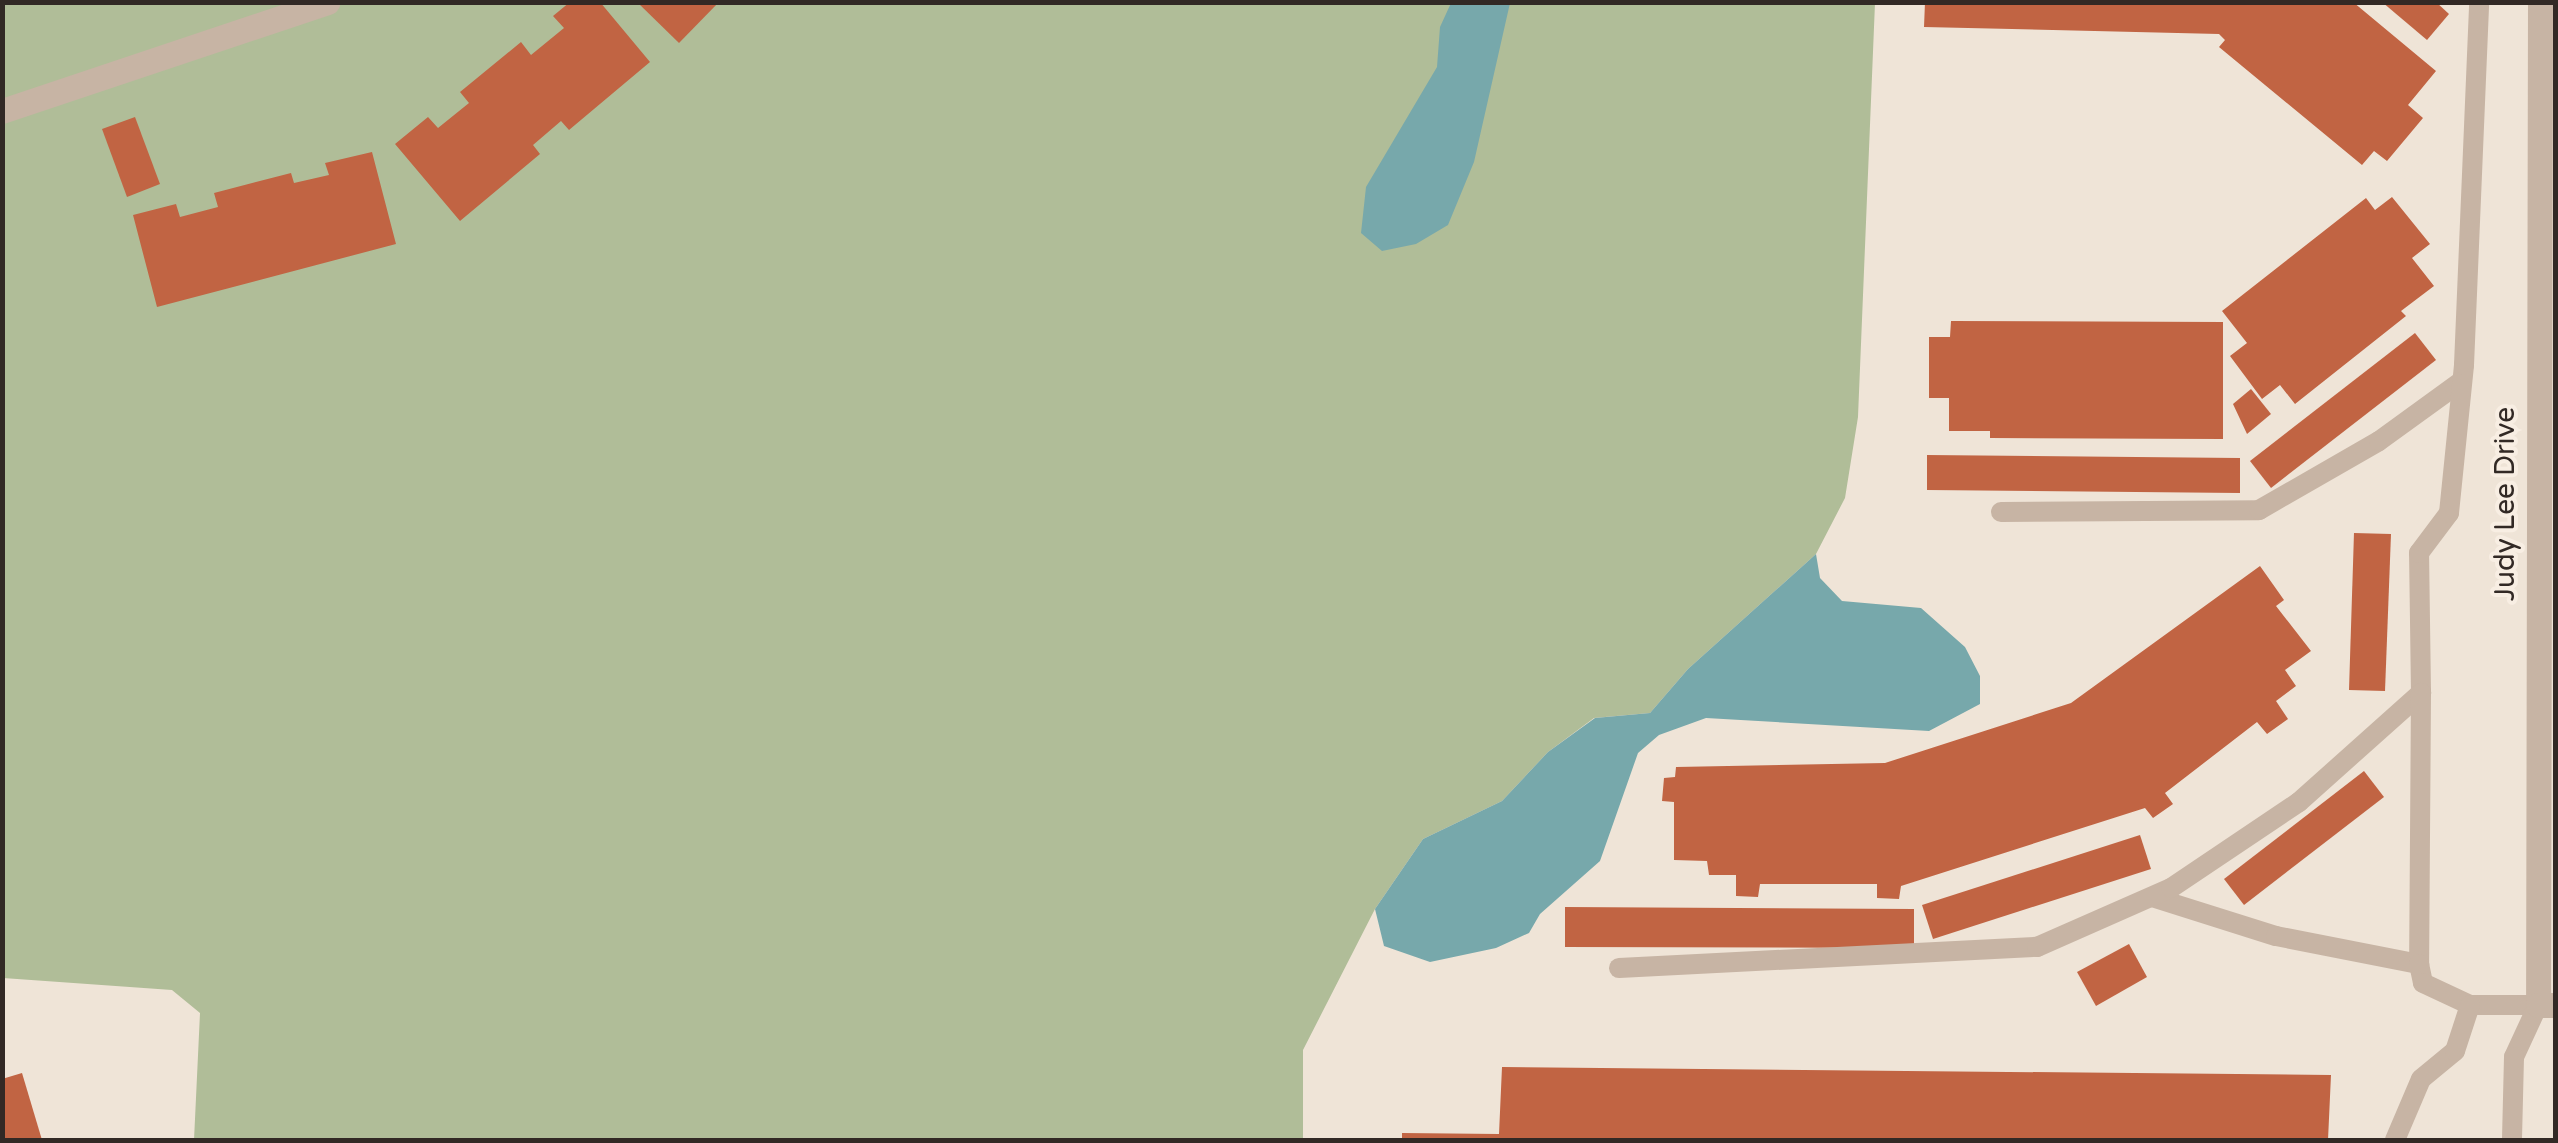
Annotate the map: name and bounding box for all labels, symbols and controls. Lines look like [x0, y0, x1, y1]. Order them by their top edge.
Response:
street label: Judy Lee Drive [2488, 407, 2522, 601]

